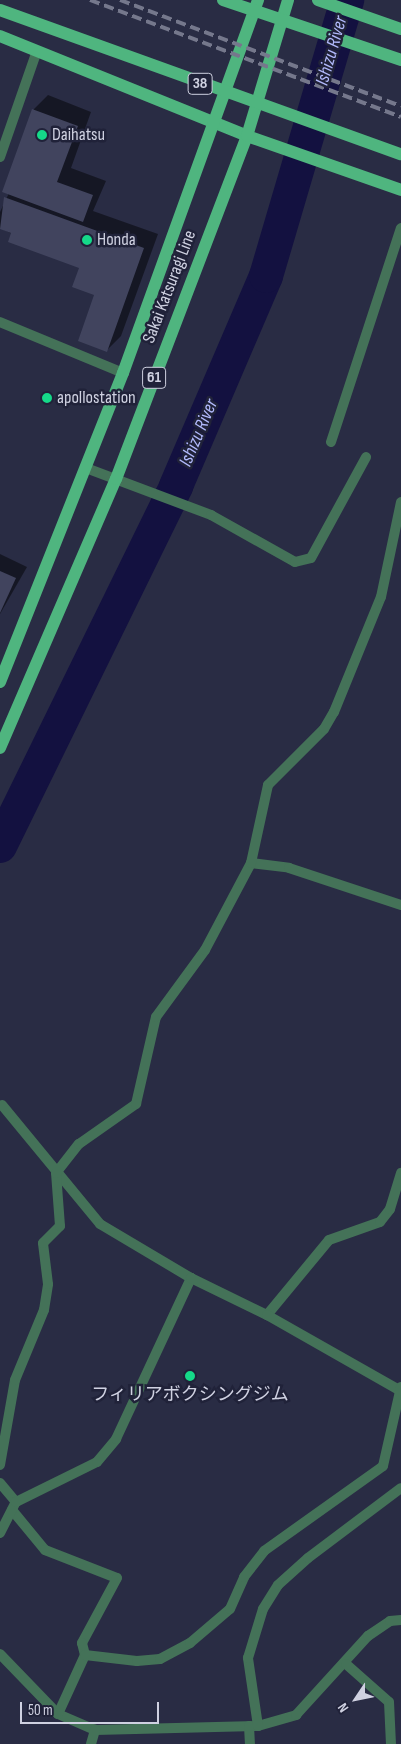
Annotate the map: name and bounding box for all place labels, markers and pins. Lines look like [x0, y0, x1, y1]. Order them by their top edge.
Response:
place label: Daihatsu [52, 124, 105, 146]
marker: Daihatsu [36, 129, 48, 141]
place label: Honda [97, 229, 136, 251]
marker: Honda [81, 234, 93, 246]
place label: apollostation [57, 387, 136, 409]
marker: apollostation [41, 392, 53, 404]
marker: フィリアボクシングジム [184, 1370, 196, 1382]
place label: フィリアボクシングジム [91, 1384, 289, 1406]

